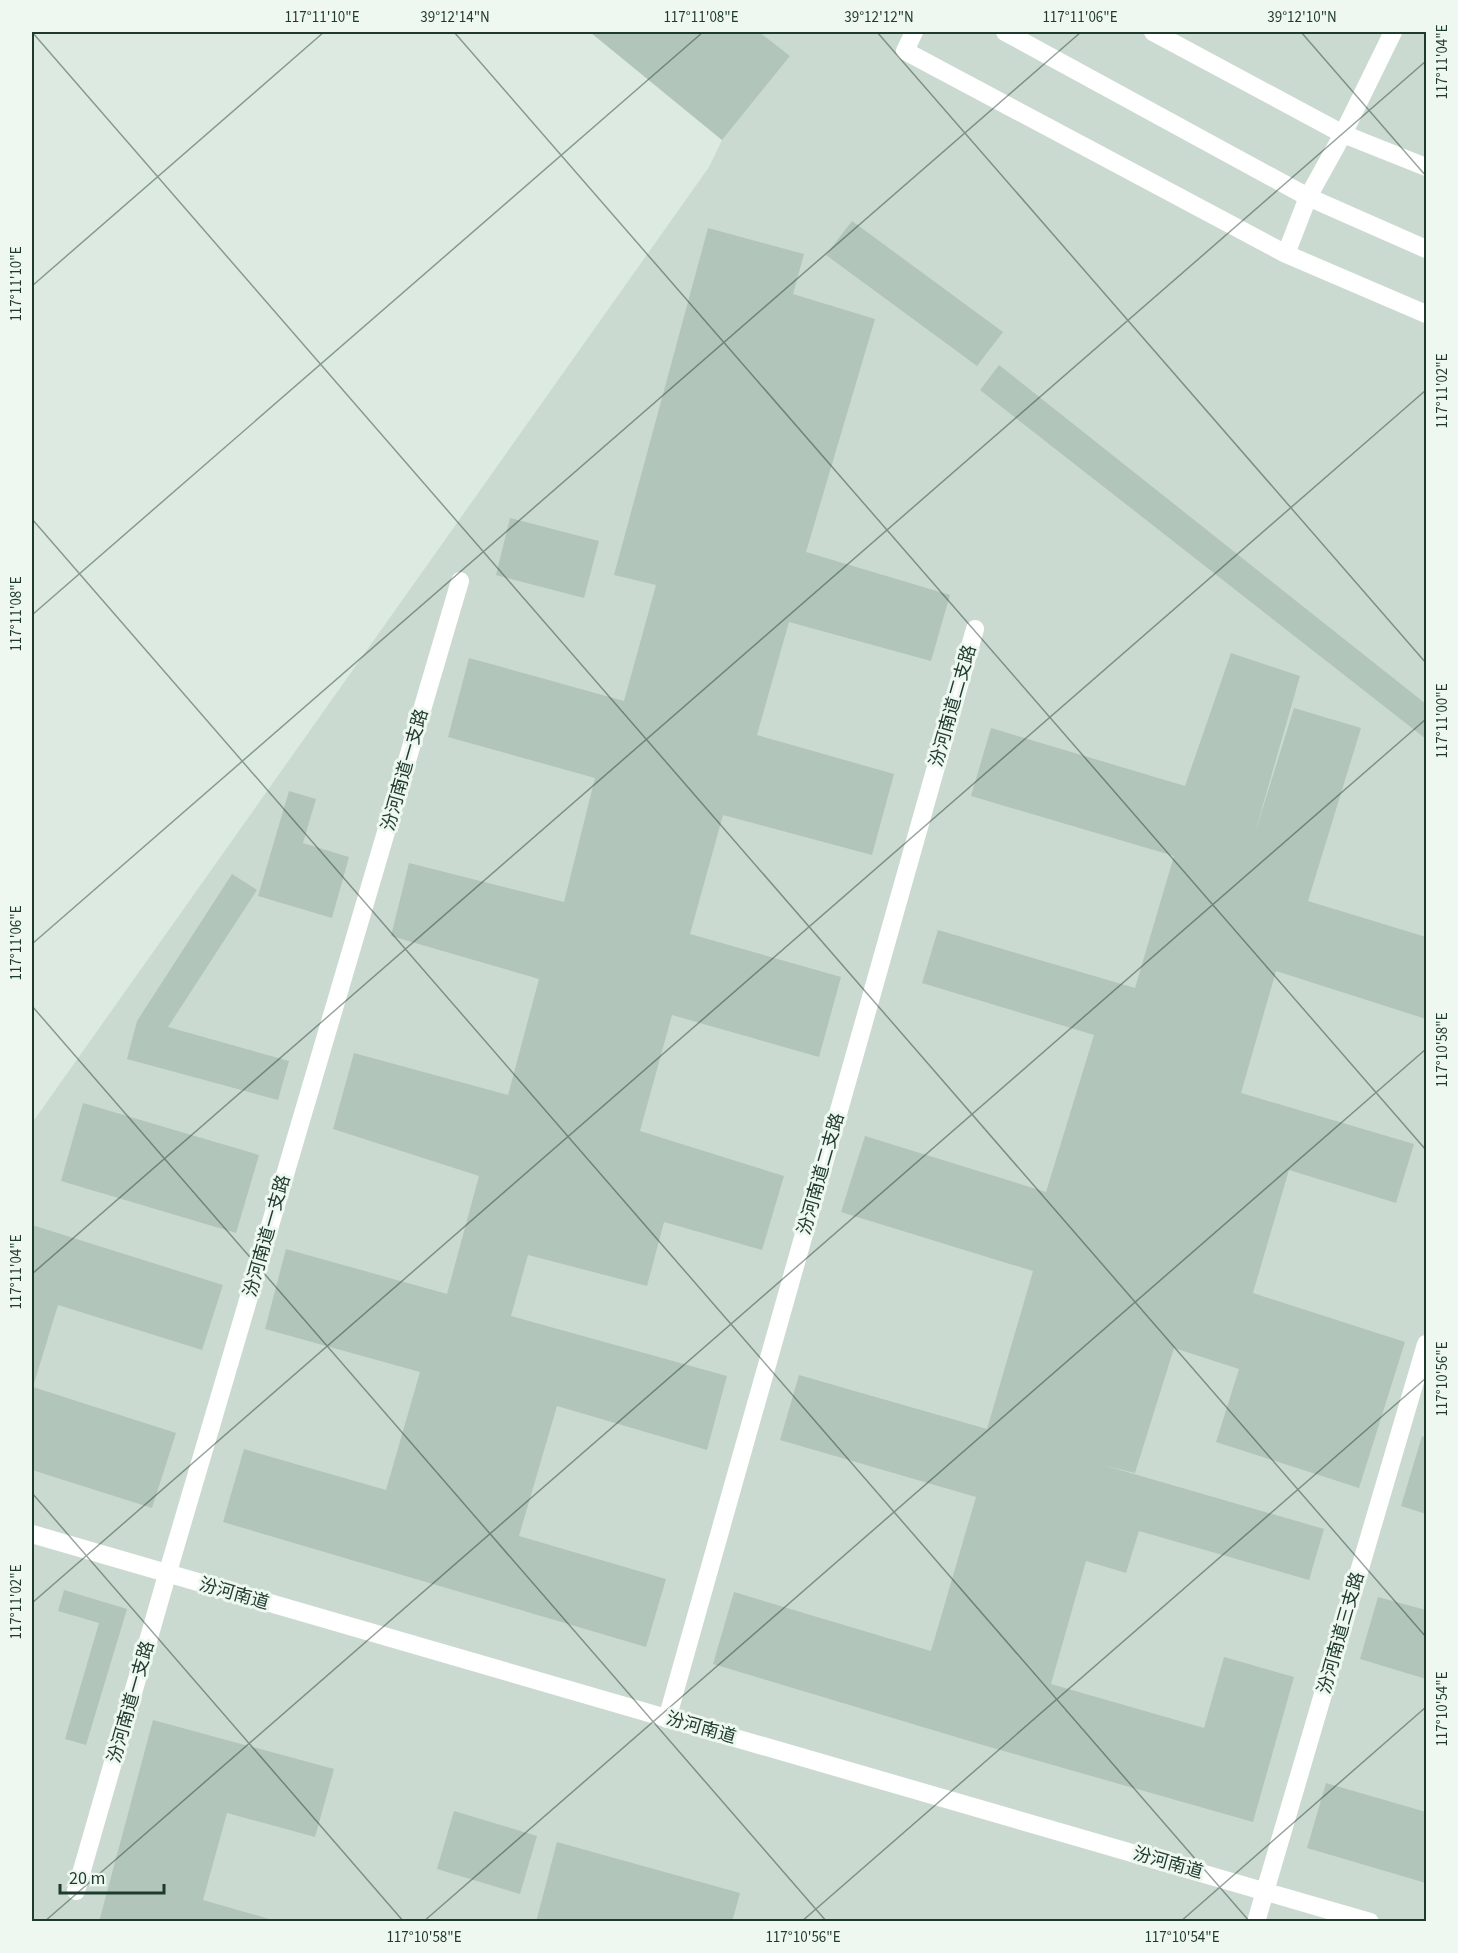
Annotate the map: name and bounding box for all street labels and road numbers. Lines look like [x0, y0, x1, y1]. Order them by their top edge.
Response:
street label: 汾河南道二支路 [924, 642, 982, 770]
street label: 汾河南道一支路 [376, 706, 434, 834]
street label: 汾河南道二支路 [792, 1110, 850, 1238]
street label: 汾河南道一支路 [238, 1172, 296, 1300]
street label: 汾河南道三支路 [1312, 1569, 1370, 1697]
street label: 汾河南道 [196, 1572, 272, 1616]
street label: 汾河南道一支路 [102, 1638, 160, 1766]
street label: 汾河南道 [663, 1706, 739, 1750]
street label: 汾河南道 [1130, 1841, 1206, 1885]

